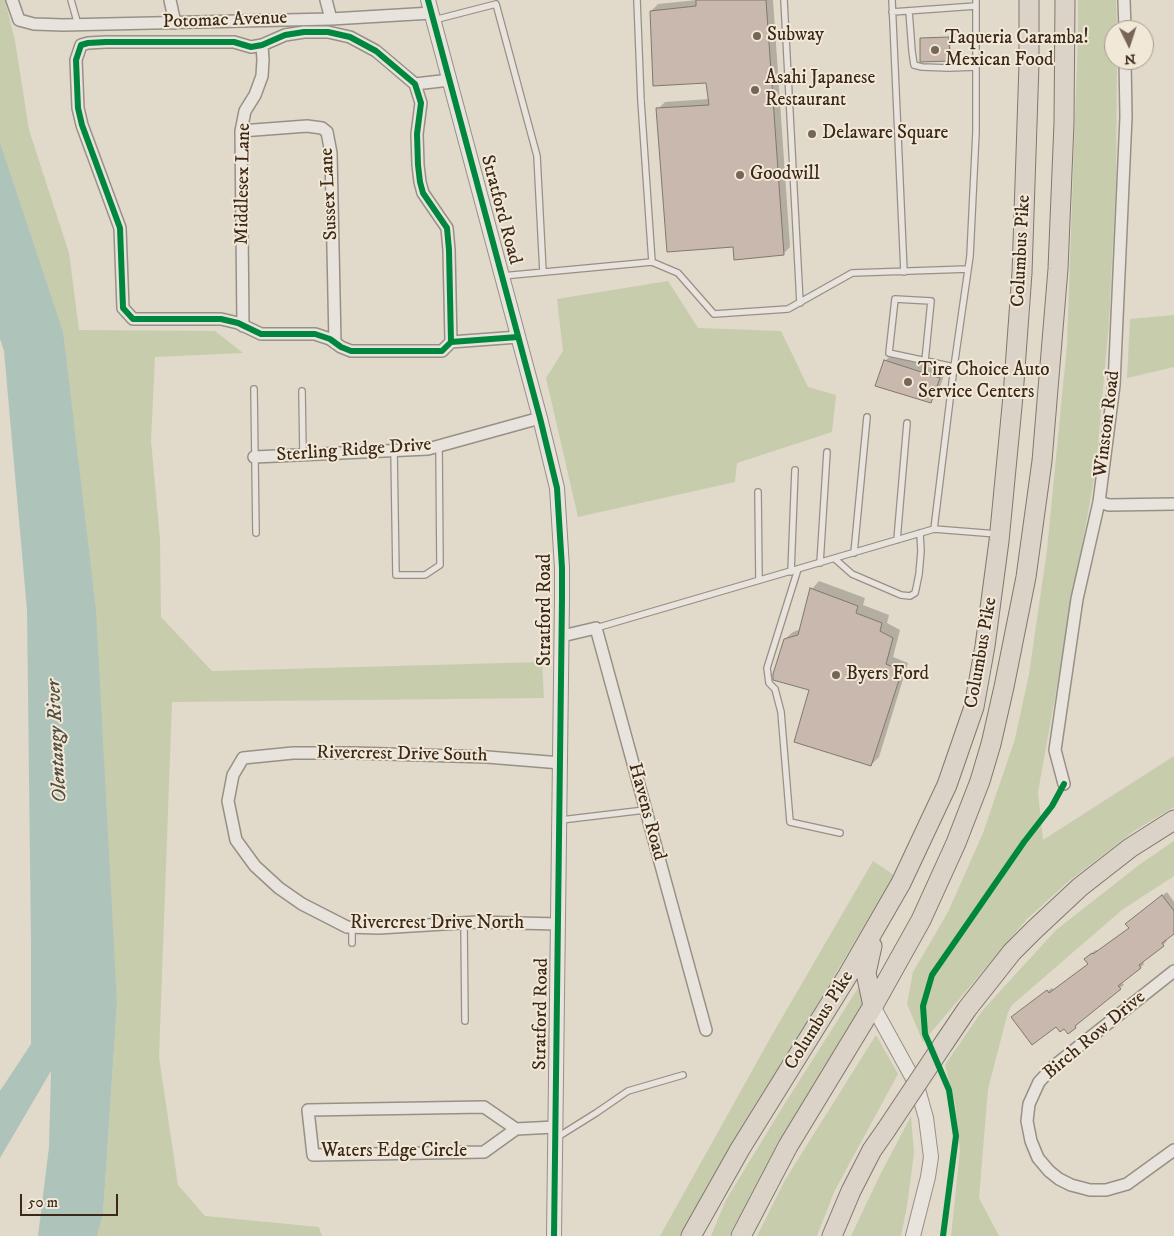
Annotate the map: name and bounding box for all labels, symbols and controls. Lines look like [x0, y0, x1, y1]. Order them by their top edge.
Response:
street label: Potomac Avenue [162, 7, 288, 35]
north arrow [1104, 20, 1154, 70]
place label: Subway [767, 25, 824, 47]
place label: Taqueria Caramba! Mexican Food [945, 28, 1089, 72]
marker: Subway [751, 30, 763, 42]
marker: Taqueria Caramba! Mexican Food [929, 44, 941, 56]
text: N [1124, 50, 1136, 68]
place label: Asahi Japanese Restaurant [765, 68, 875, 112]
marker: Asahi Japanese Restaurant [749, 84, 761, 96]
street label: Middlesex Lane [232, 123, 256, 245]
place label: Delaware Square [822, 123, 948, 145]
marker: Delaware Square [806, 128, 818, 140]
street label: Sussex Lane [316, 147, 344, 241]
street label: Stratford Road [474, 153, 526, 267]
place label: Goodwill [750, 164, 820, 186]
marker: Goodwill [734, 169, 746, 181]
street label: Columbus Pike [1008, 194, 1036, 308]
place label: Tire Choice Auto Service Centers [918, 360, 1050, 404]
street label: Winston Road [1090, 369, 1126, 479]
marker: Tire Choice Auto Service Centers [902, 376, 914, 388]
street label: Sterling Ridge Drive [276, 434, 432, 468]
street label: Stratford Road [535, 554, 557, 666]
street label: Columbus Pike [961, 596, 1003, 710]
place label: Byers Ford [846, 664, 929, 686]
marker: Byers Ford [830, 669, 842, 681]
water label: Olentangy River [43, 679, 73, 803]
street label: Rivercrest Drive South [316, 742, 488, 768]
street label: Havens Road [622, 761, 670, 863]
street label: Rivercrest Drive North [350, 913, 524, 935]
street label: Stratford Road [530, 958, 554, 1070]
street label: Columbus Pike [781, 967, 859, 1075]
street label: Birch Row Drive [1039, 987, 1151, 1085]
street label: Waters Edge Circle [321, 1141, 467, 1163]
scale bar [22, 1184, 120, 1216]
text: 50 m [28, 1193, 58, 1212]

